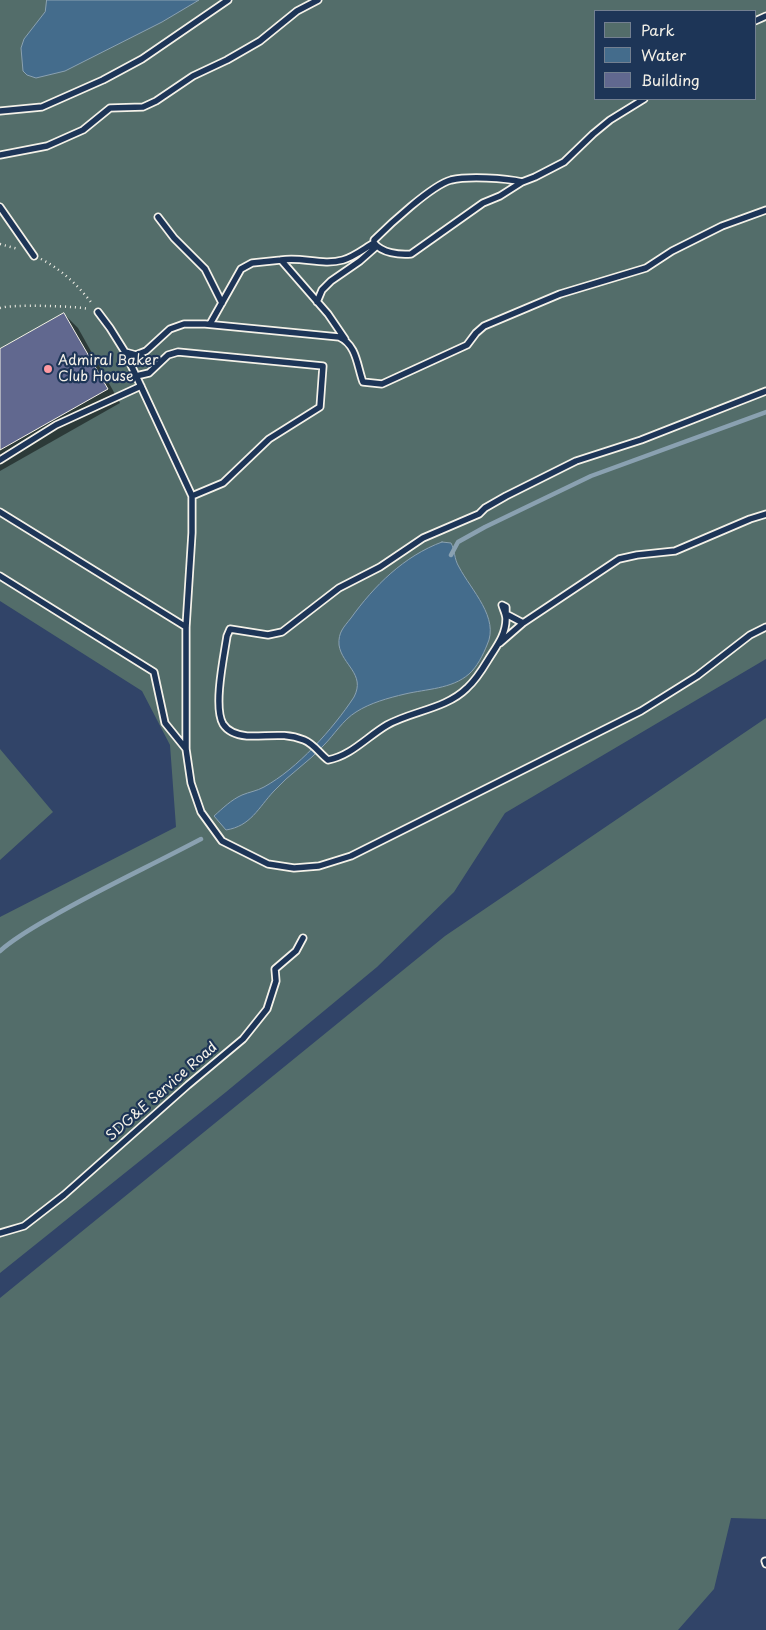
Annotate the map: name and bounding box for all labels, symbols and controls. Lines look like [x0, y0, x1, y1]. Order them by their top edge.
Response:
legend [594, 10, 756, 100]
text: Park [641, 18, 675, 41]
text: Water [641, 43, 686, 66]
text: Building [641, 68, 700, 91]
place label: Admiral Baker Club House [58, 353, 159, 386]
marker: Admiral Baker Club House [42, 363, 54, 375]
street label: SDG&E Service Road [103, 1039, 221, 1145]

